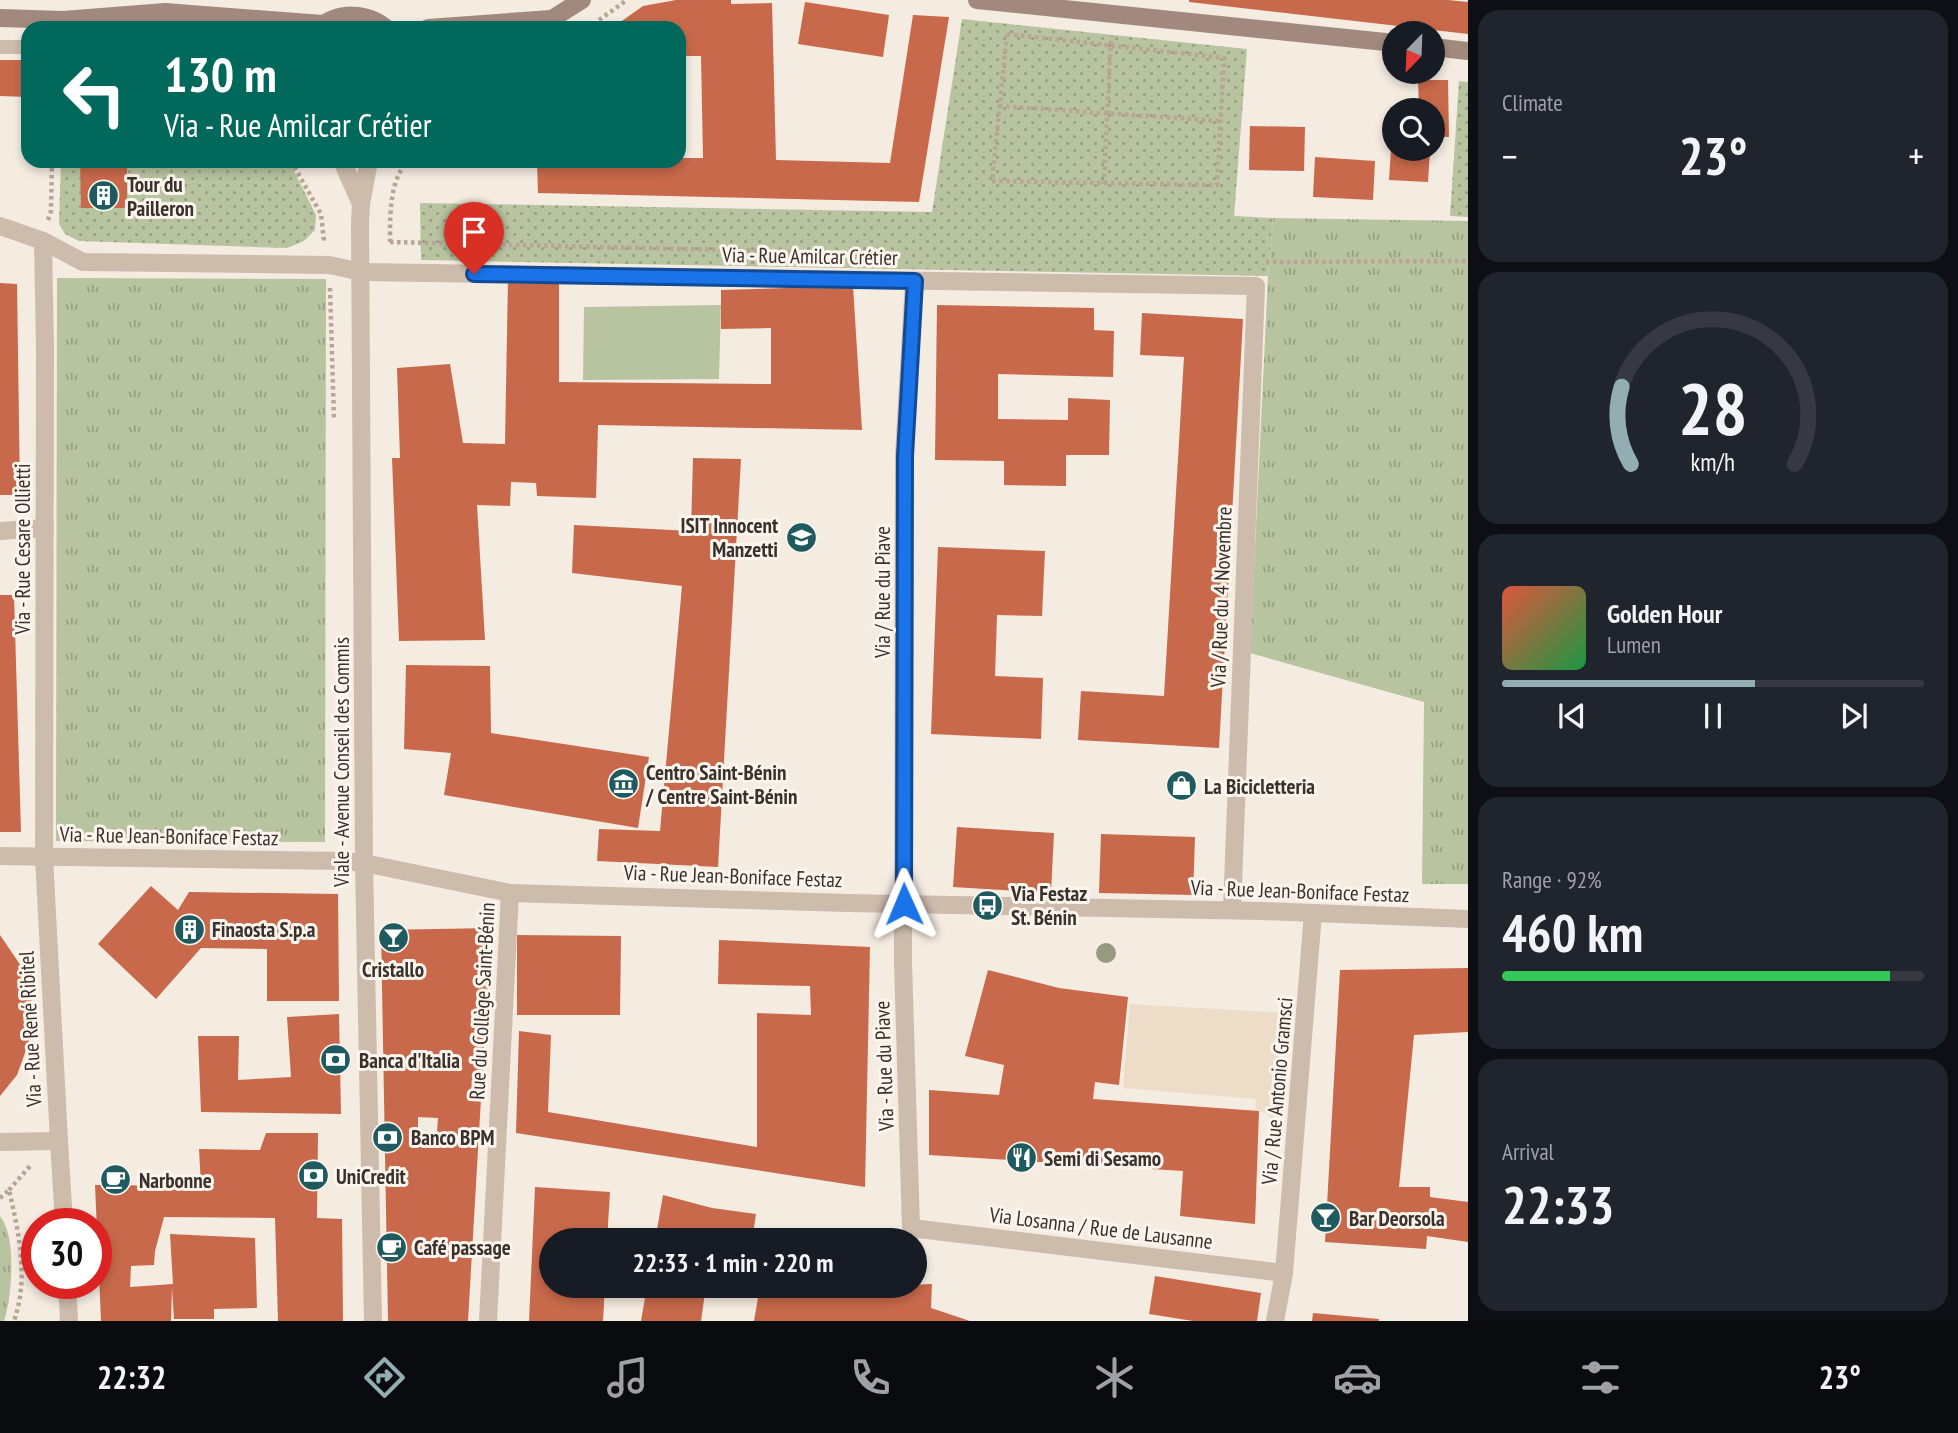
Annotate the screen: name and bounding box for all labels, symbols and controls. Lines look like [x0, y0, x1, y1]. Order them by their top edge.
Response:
north arrow [1382, 21, 1446, 84]
map controls [1382, 21, 1445, 161]
text: 130 m [164, 42, 277, 106]
icon: left [49, 49, 140, 140]
text: Climate [1502, 88, 1563, 117]
button: search [1382, 98, 1445, 161]
text: Via - Rue Amilcar Crétier [164, 104, 431, 146]
text: 23° [1679, 122, 1747, 189]
text: − [1502, 131, 1518, 180]
text: + [1908, 131, 1924, 180]
place label: Tour du Pailleron [127, 171, 194, 222]
building icon: Tour du Pailleron [87, 179, 121, 213]
pin [444, 202, 504, 274]
icon: arrive [455, 213, 493, 251]
street label: Via - Rue Amilcar Crétier [721, 241, 898, 271]
text: 28 [1678, 361, 1748, 455]
text: km/h [1691, 446, 1735, 478]
street label: Via - Rue Cesare Ollietti [9, 463, 36, 636]
street label: Via / Rue du 4 Novembre [1204, 506, 1238, 689]
place label: ISIT Innocent Manzetti [680, 512, 778, 563]
school or university icon: ISIT Innocent Manzetti [784, 520, 818, 554]
street label: Via / Rue du Piave [869, 526, 896, 659]
text: Golden Hour [1607, 597, 1722, 630]
text: Lumen [1607, 630, 1661, 659]
street label: Viale - Avenue Conseil des Commis [328, 637, 355, 888]
icon: previous [1553, 697, 1591, 735]
icon: pause [1694, 697, 1732, 735]
icon: next [1835, 697, 1873, 735]
place label: Centro Saint-Bénin / Centre Saint-Bénin [645, 759, 797, 810]
museum icon: Centro Saint-Bénin / Centre Saint-Bénin [606, 767, 640, 801]
shop icon: La Bicicletteria [1164, 769, 1198, 803]
place label: La Bicicletteria [1204, 773, 1315, 800]
street label: Via - Rue Jean-Boniface Festaz [58, 821, 279, 851]
street label: Via - Rue Jean-Boniface Festaz [622, 859, 843, 893]
text: Range · 92% [1502, 865, 1602, 894]
position arrow [867, 867, 941, 941]
street label: Via - Rue Jean-Boniface Festaz [1189, 874, 1410, 908]
place label: Via Festaz St. Bénin [1010, 880, 1087, 931]
bus stop icon: Via Festaz St. Bénin [971, 888, 1005, 922]
text: 460 km [1502, 899, 1643, 966]
street label: Rue du Collège Saint-Bénin [463, 902, 501, 1100]
building icon: Finaosta S.p.a [172, 912, 206, 946]
place label: Finaosta S.p.a [212, 916, 316, 943]
bar icon: Cristallo [376, 920, 410, 954]
street label: Via - Rue René Ribitel [12, 950, 48, 1109]
place label: Cristallo [362, 956, 424, 983]
street label: Via / Rue Antonio Gramsci [1255, 996, 1299, 1187]
street label: Via - Rue du Piave [868, 1000, 900, 1133]
bank icon: Banca d'Italia [319, 1043, 353, 1077]
place label: Banca d'Italia [359, 1047, 460, 1074]
bank icon: Banco BPM [371, 1120, 405, 1154]
place label: Banco BPM [411, 1124, 494, 1151]
text: Arrival [1502, 1137, 1554, 1166]
restaurant icon: Semi di Sesamo [1004, 1141, 1038, 1175]
place label: Semi di Sesamo [1044, 1145, 1161, 1172]
bank icon: UniCredit [296, 1159, 330, 1193]
cafe icon: Narbonne [99, 1163, 133, 1197]
place label: UniCredit [336, 1163, 406, 1190]
place label: Narbonne [139, 1167, 212, 1194]
text: 22:33 [1502, 1171, 1614, 1238]
street label: Via Losanna / Rue de Lausanne [987, 1201, 1214, 1255]
bar icon: Bar Deorsola [1309, 1201, 1343, 1235]
place label: Bar Deorsola [1349, 1205, 1445, 1232]
speed limit sign: 30 [21, 1208, 112, 1299]
cafe icon: Café passage [374, 1230, 408, 1264]
place label: Café passage [414, 1234, 511, 1261]
text: 22:33 · 1 min · 220 m [633, 1246, 833, 1279]
icon: directions [360, 1353, 409, 1402]
icon: music [603, 1353, 652, 1402]
icon: phone [846, 1353, 895, 1402]
icon: climate [1090, 1353, 1139, 1402]
icon: car [1333, 1353, 1382, 1402]
icon: filters [1576, 1353, 1625, 1402]
text: 22:32 [97, 1356, 166, 1398]
text: 23° [1819, 1356, 1861, 1398]

